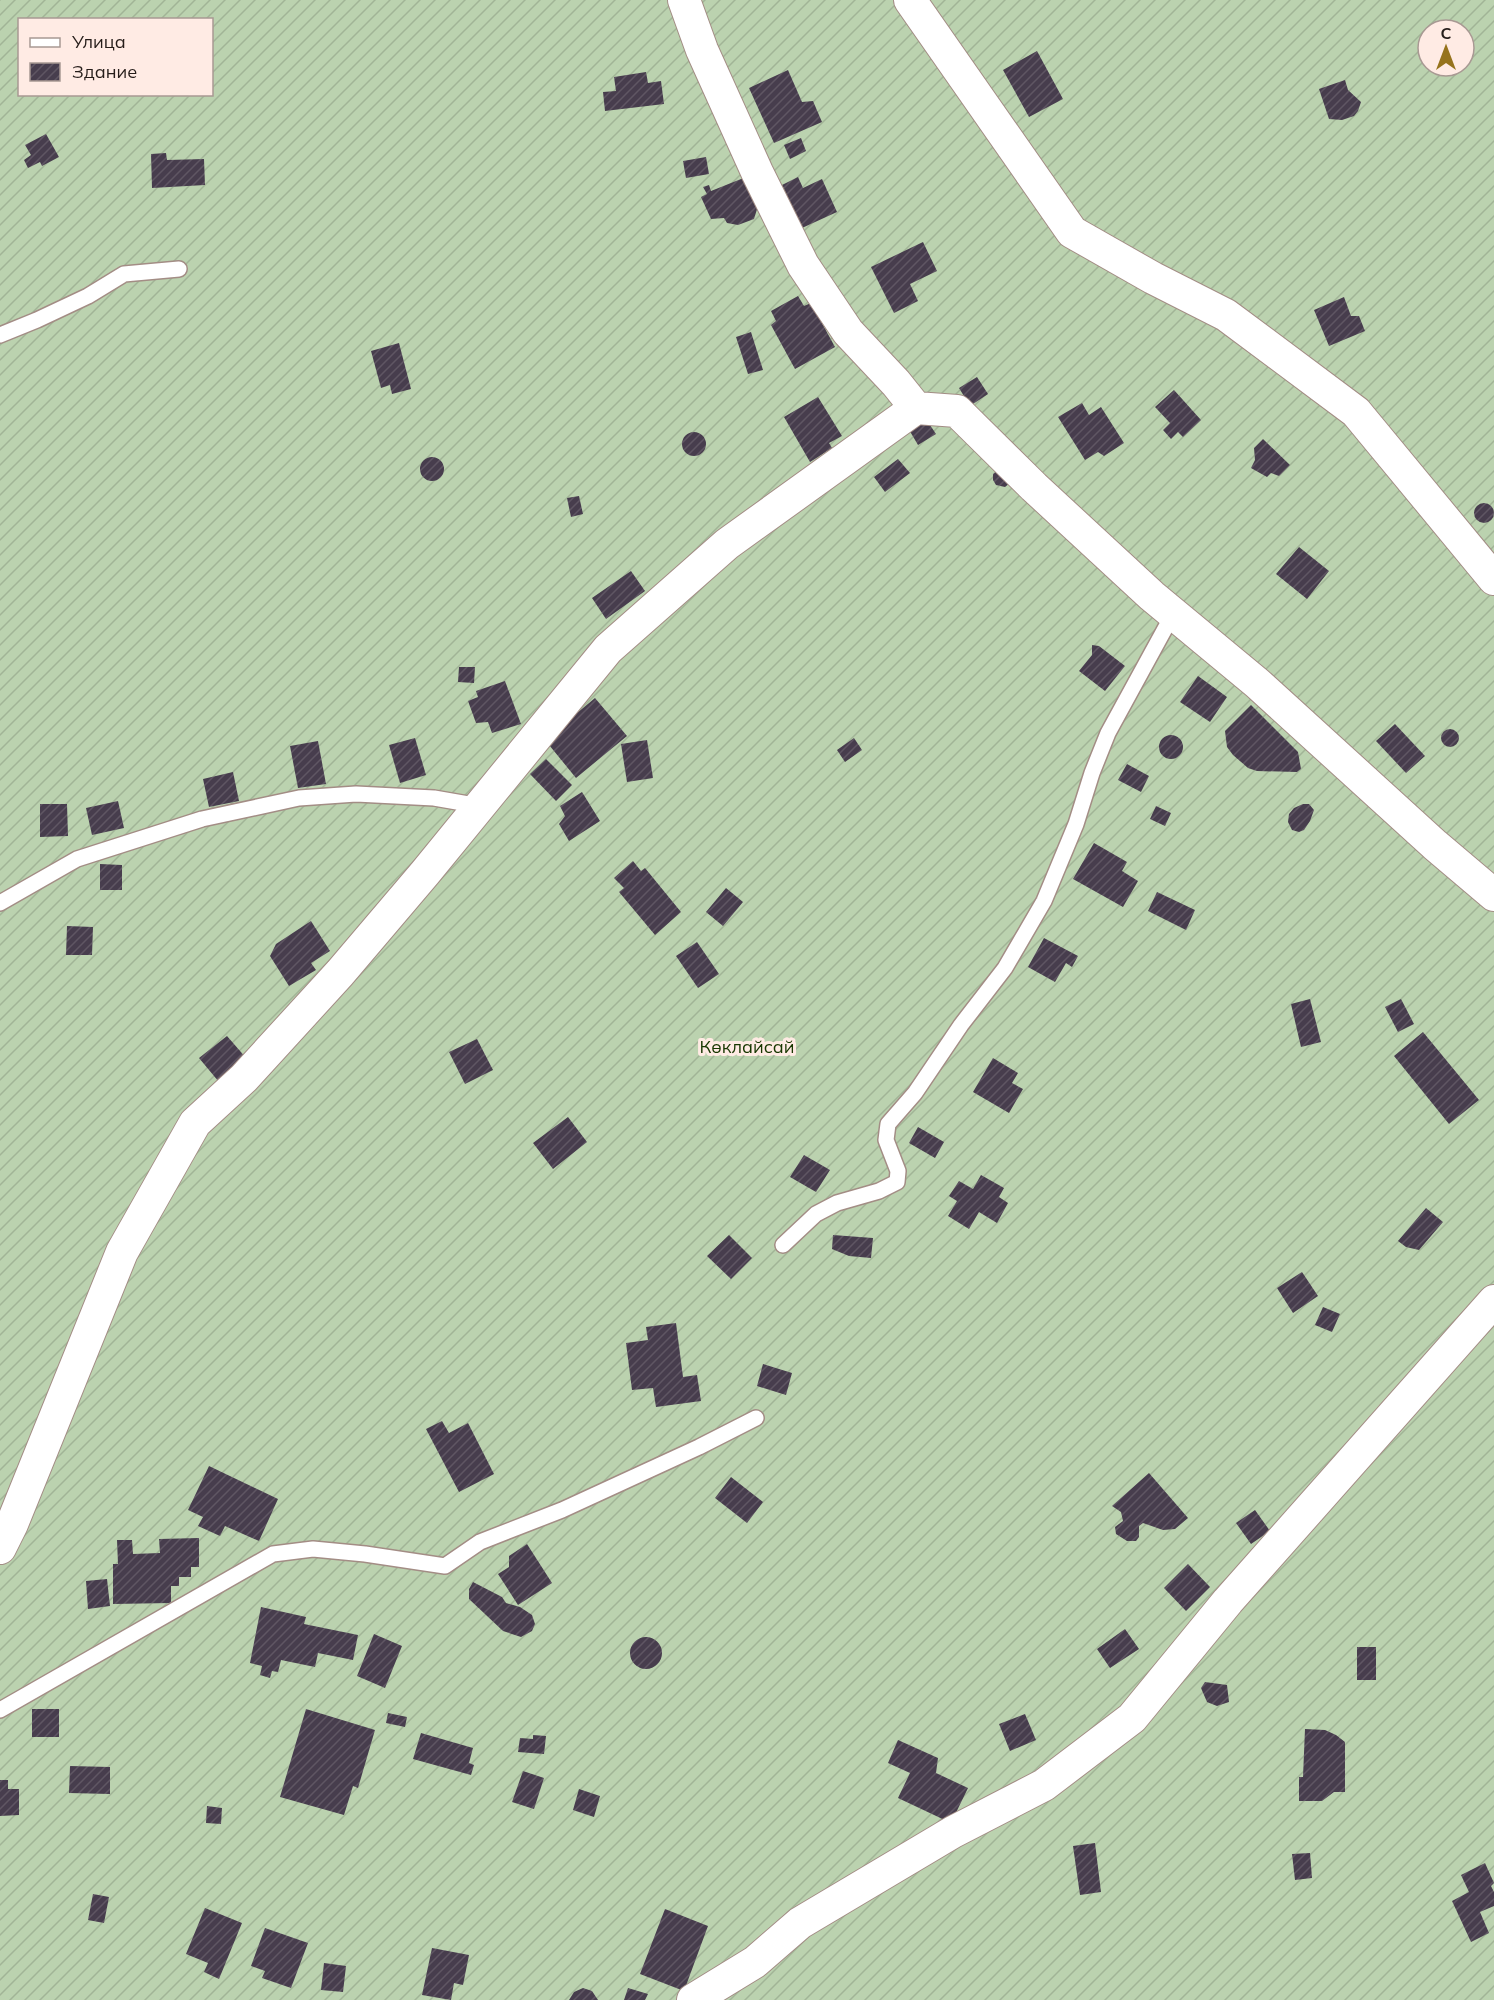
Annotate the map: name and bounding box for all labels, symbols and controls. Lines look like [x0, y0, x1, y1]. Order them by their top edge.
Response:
legend [18, 18, 213, 96]
north arrow [1416, 18, 1476, 78]
text: С [1441, 23, 1452, 43]
text: Улица [71, 30, 126, 53]
text: Здание [72, 60, 137, 83]
park label: Көклайсай [700, 1035, 794, 1058]

